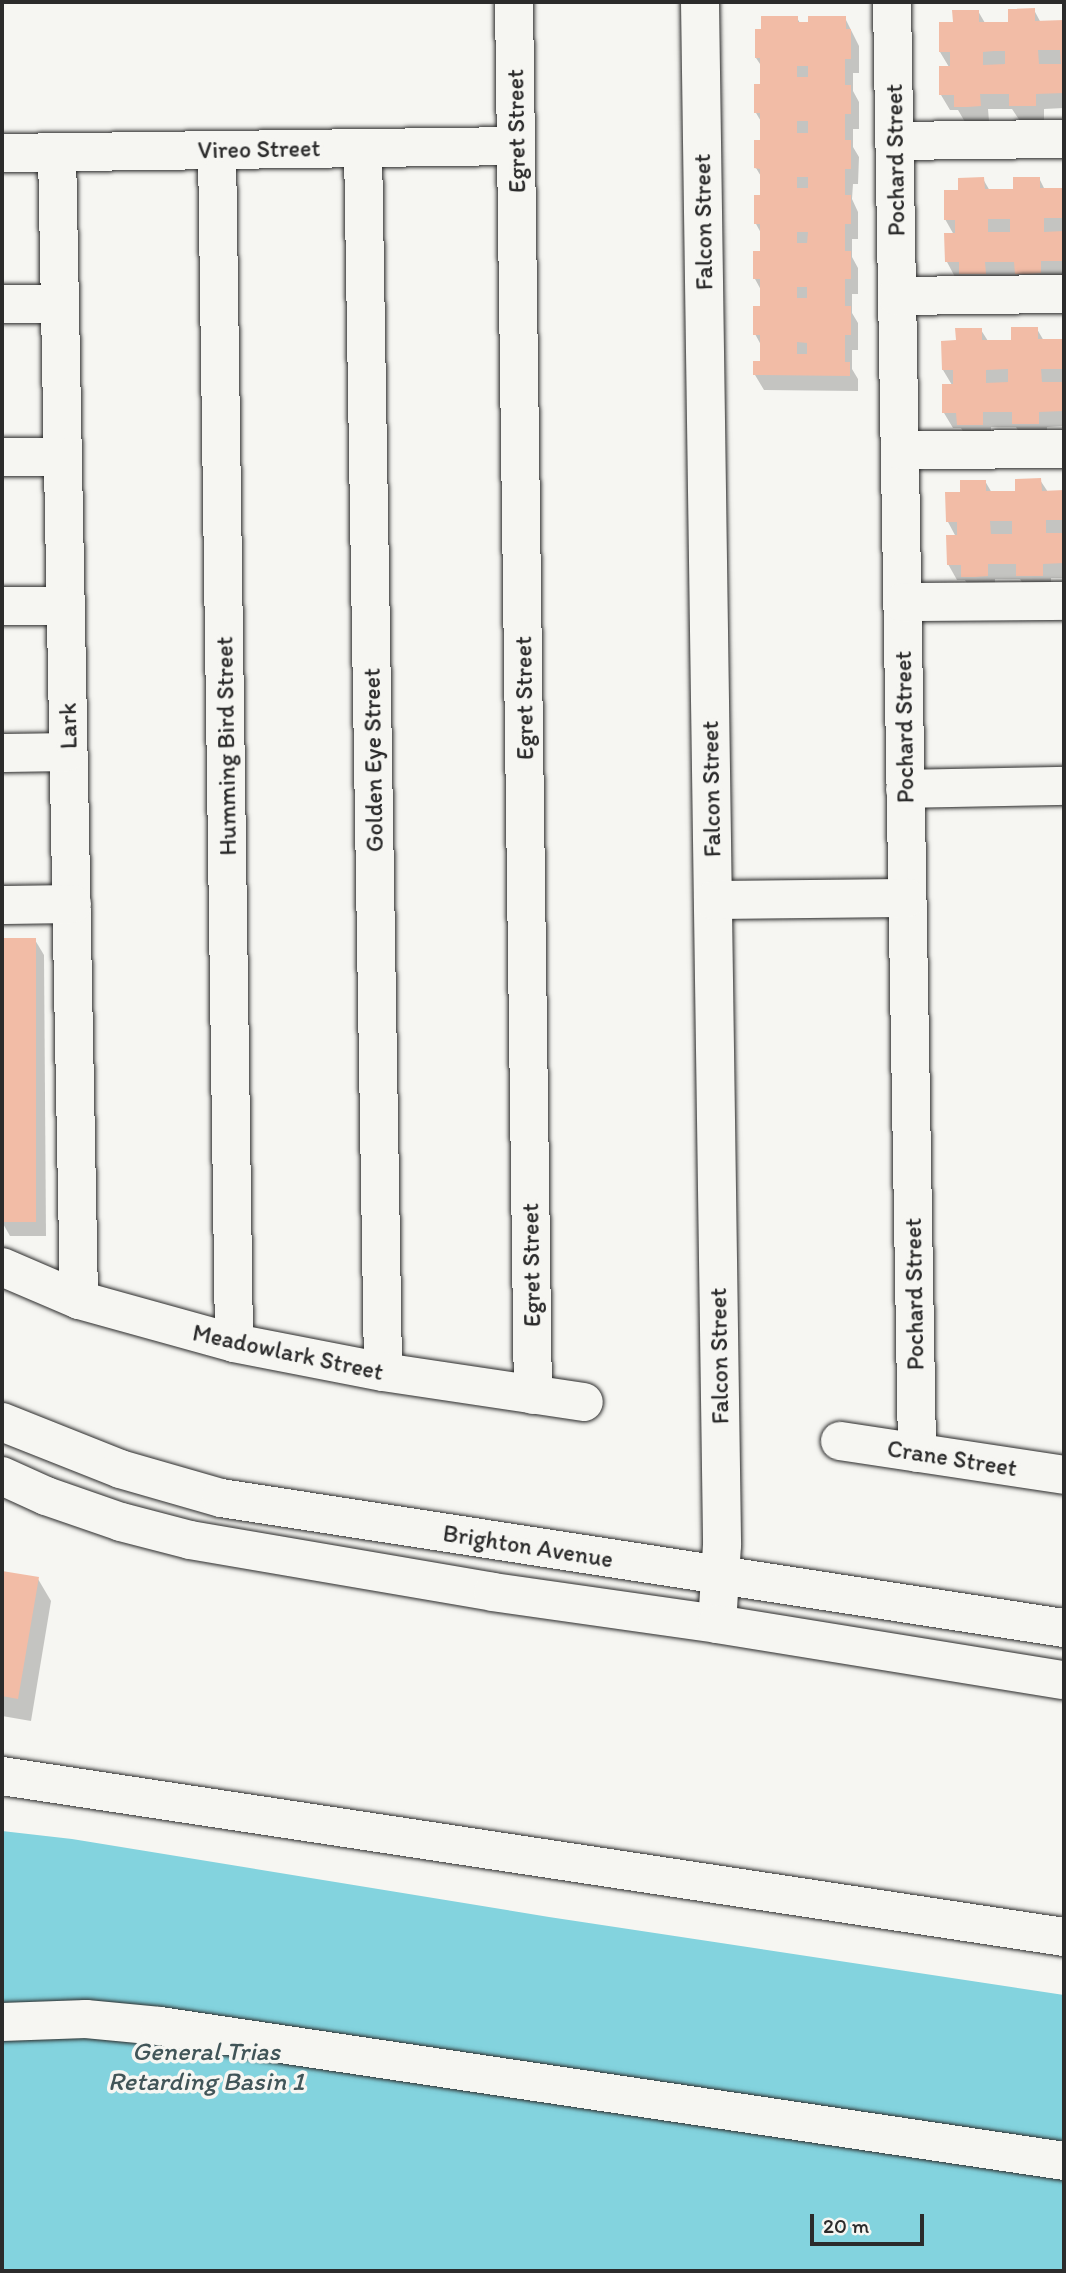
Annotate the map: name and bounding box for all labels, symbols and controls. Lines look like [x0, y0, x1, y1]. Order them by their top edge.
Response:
street label: Egret Street [501, 69, 531, 193]
street label: Pochard Street [879, 84, 911, 236]
street label: Vireo Street [198, 134, 320, 164]
street label: Falcon Street [687, 154, 719, 290]
street label: Humming Bird Street [210, 636, 242, 856]
street label: Egret Street [509, 636, 539, 760]
street label: Pochard Street [888, 651, 920, 803]
street label: Golden Eye Street [357, 668, 389, 852]
street label: Lark [53, 703, 83, 749]
street label: Falcon Street [695, 721, 727, 857]
street label: Egret Street [516, 1203, 546, 1327]
street label: Pochard Street [898, 1218, 930, 1370]
street label: Falcon Street [703, 1288, 735, 1424]
street label: Meadowlark Street [190, 1318, 386, 1386]
street label: Crane Street [885, 1434, 1019, 1482]
street label: Brighton Avenue [442, 1518, 614, 1574]
water label: General Trias Retarding Basin 1 [108, 2036, 304, 2098]
scale bar [814, 2200, 928, 2244]
text: 20 m [823, 2213, 869, 2238]

